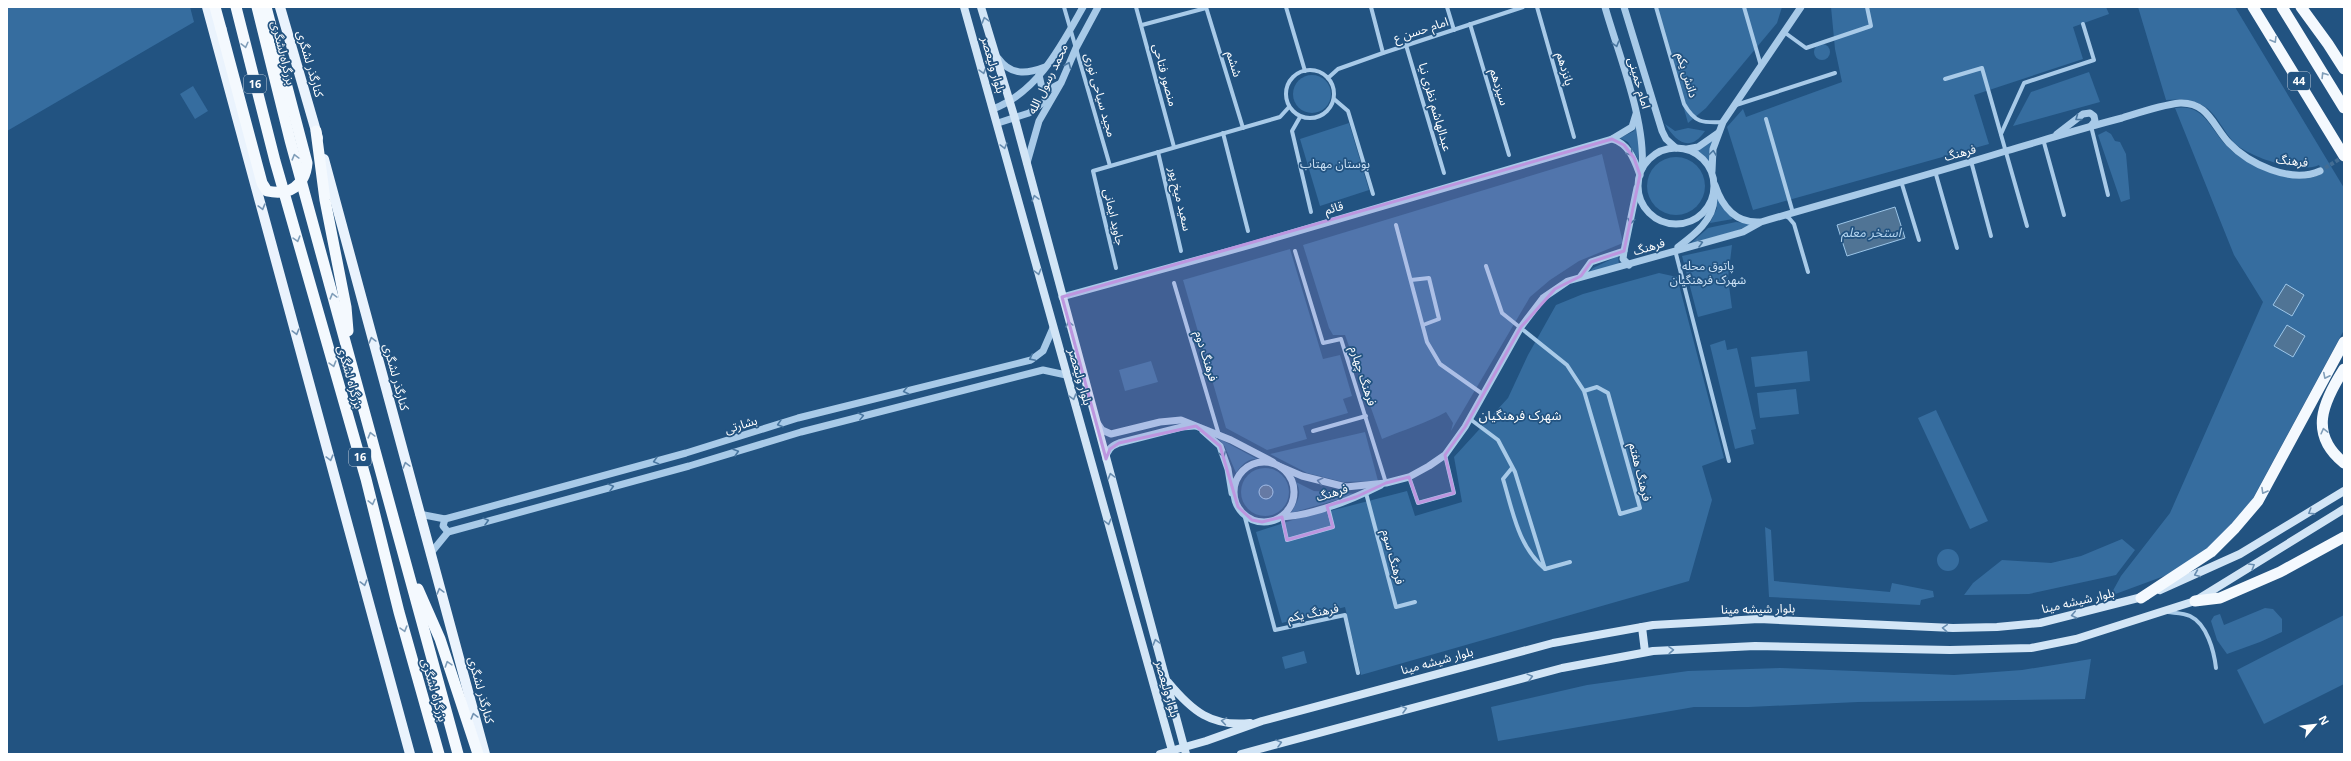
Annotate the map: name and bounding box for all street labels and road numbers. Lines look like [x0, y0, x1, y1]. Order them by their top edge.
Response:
street label: امام حسن ع [1391, 13, 1451, 47]
street label: بزرگراه لشگری [267, 19, 300, 87]
street label: کنارگذر لشگری [293, 29, 328, 100]
street label: بلوار ولیعصر [977, 34, 1010, 95]
street label: محمد رسول الله [1023, 41, 1072, 117]
street label: منصور فتاحی [1149, 42, 1182, 108]
street label: ششم [1222, 49, 1246, 79]
street label: پانزدهم [1552, 50, 1578, 88]
street label: دانش یکم [1672, 50, 1702, 100]
street label: مجید سیاحی نوری [1080, 51, 1121, 139]
street label: امام خمینی [1623, 55, 1655, 111]
street label: عبدالهاشم نظری نیا [1414, 61, 1456, 153]
street label: سیزدهم [1485, 66, 1513, 108]
road number: 44 [2288, 72, 2310, 90]
road number: 16 [244, 75, 266, 93]
street label: فرهنگ [1942, 140, 1978, 165]
street label: فرهنگ [2275, 150, 2309, 171]
street label: سعید میخ پور [1164, 164, 1196, 233]
street label: جاوید ایمانی [1100, 187, 1129, 247]
street label: قائم [1322, 197, 1346, 219]
street label: فرهنگ [1631, 234, 1667, 259]
street label: فرهنگ دوم [1190, 328, 1222, 384]
street label: کنارگذر لشگری [379, 342, 414, 413]
street label: بزرگراه لشگری [333, 343, 368, 411]
street label: فرهنگ چهارم [1345, 344, 1381, 408]
street label: بلوار ولیعصر [1064, 346, 1097, 407]
street label: بشارتی [722, 412, 759, 438]
street label: فرهنگ هفتم [1624, 441, 1656, 503]
road number: 16 [349, 448, 371, 466]
street label: فرهنگ [1314, 480, 1350, 505]
street label: فرهنگ سوم [1377, 527, 1409, 587]
street label: بلوار شیشه مینا [2040, 584, 2116, 617]
street label: فرهنگ یکم [1286, 599, 1340, 627]
street label: بلوار شیشه مینا [1721, 599, 1795, 618]
street label: بلوار شیشه مینا [1399, 643, 1475, 678]
street label: کنارگذر لشگری [464, 655, 499, 726]
street label: بزرگراه لشگری [417, 656, 452, 724]
street label: بلوار ولیعصر [1151, 658, 1184, 719]

